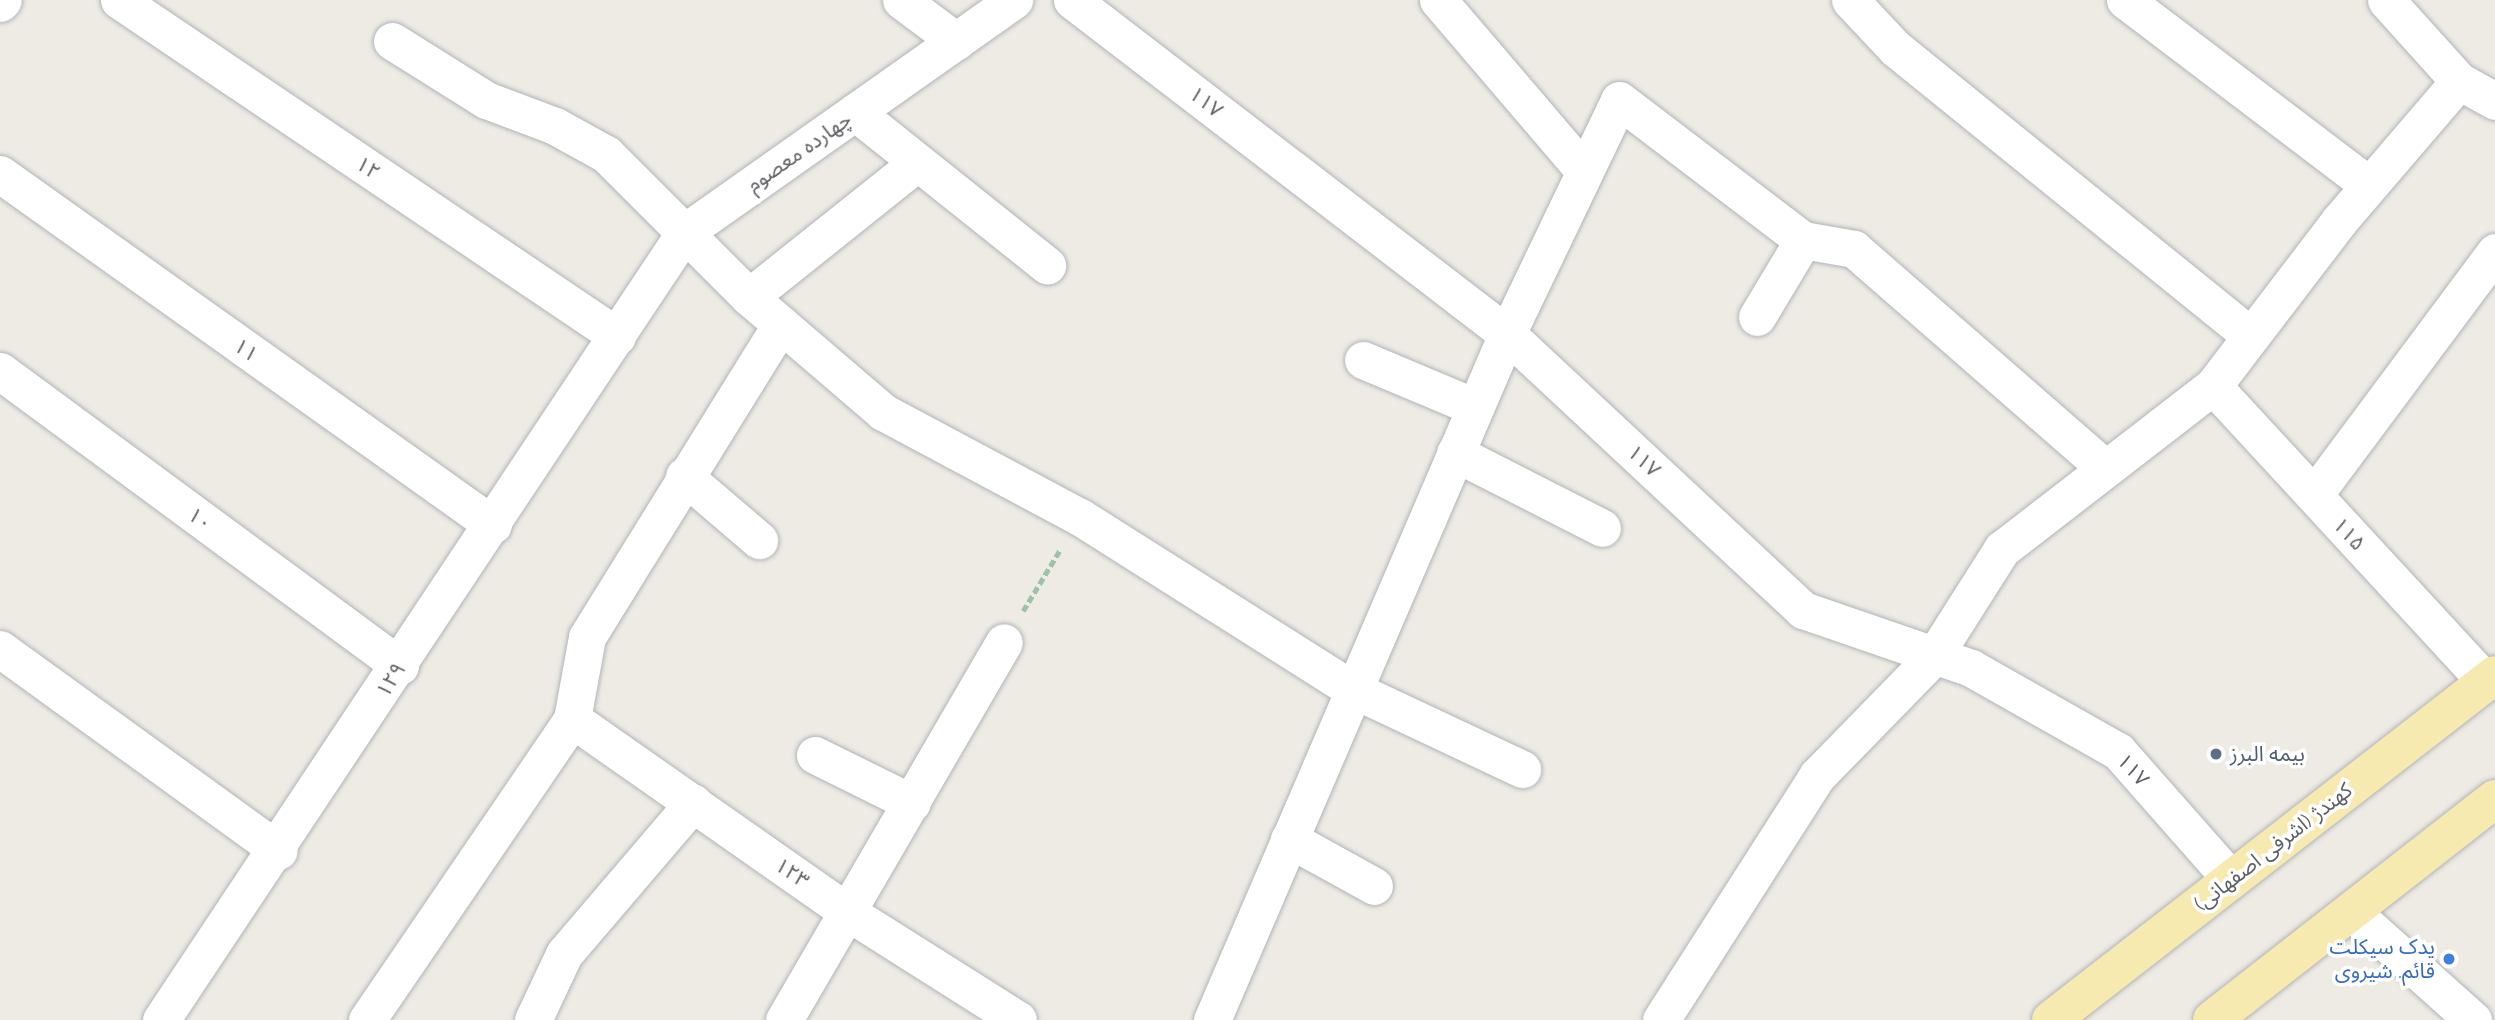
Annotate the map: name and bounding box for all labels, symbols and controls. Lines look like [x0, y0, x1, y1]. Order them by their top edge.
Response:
street label: ۱۱۷ [1184, 81, 1228, 123]
street label: چهارده معصوم [742, 107, 856, 197]
street label: ۱۲ [351, 151, 385, 185]
street label: ۱۱ [229, 333, 263, 367]
street label: ۱۱۷ [1622, 439, 1666, 483]
street label: ۱۰ [183, 502, 217, 536]
street label: ۱۱۵ [2327, 512, 2371, 556]
street label: ۱۲۹ [371, 658, 411, 702]
place label: بیمه البرز [2230, 741, 2305, 767]
marker: بیمه البرز [2208, 746, 2224, 762]
street label: ۱۱۷ [2111, 748, 2155, 792]
street label: کهندژ (اشرفی اصفهانی) [2189, 777, 2357, 917]
street label: ۱۲۳ [770, 852, 814, 894]
place label: یدک سیکلت قائم. شیروی [2330, 934, 2435, 984]
marker: یدک سیکلت قائم. شیروی [2441, 951, 2457, 967]

